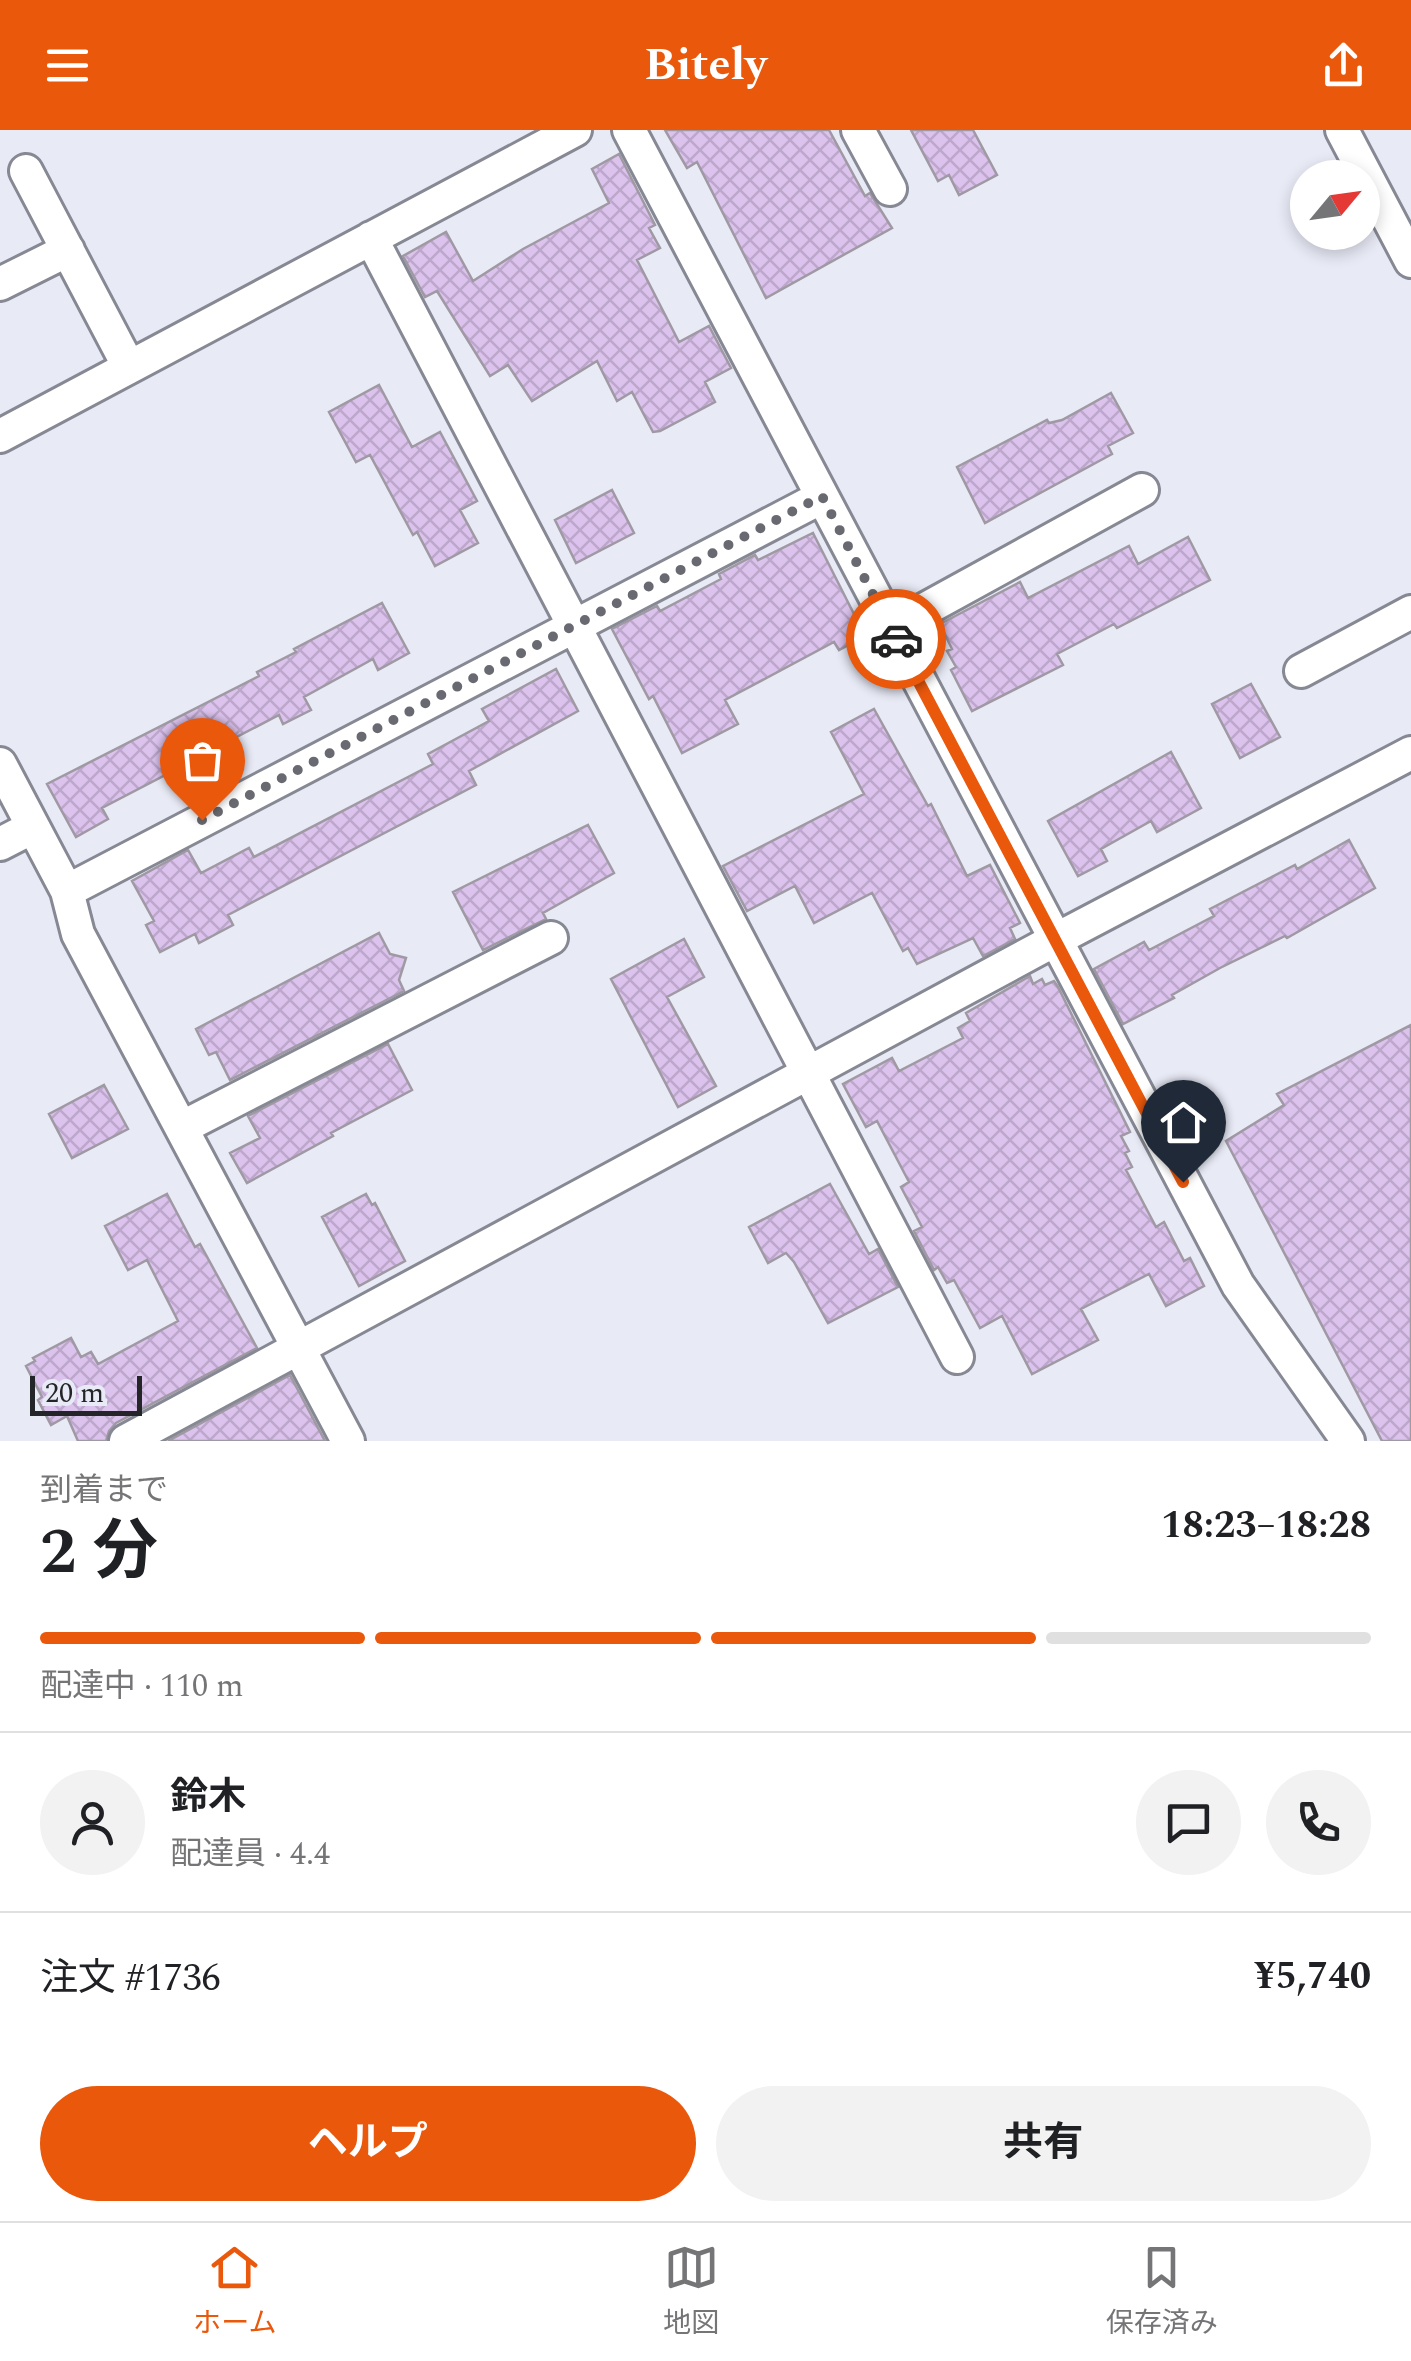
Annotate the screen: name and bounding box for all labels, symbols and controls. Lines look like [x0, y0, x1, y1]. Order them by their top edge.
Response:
text: Bitely [644, 31, 767, 100]
icon: menu [40, 38, 95, 93]
icon: share [1316, 38, 1371, 93]
north arrow [1290, 160, 1380, 250]
map controls [1290, 160, 1380, 250]
courier [846, 589, 946, 689]
icon: car [869, 612, 924, 667]
pin [160, 718, 245, 821]
icon: bag [175, 733, 230, 788]
pin [1141, 1080, 1226, 1183]
icon: home [1156, 1095, 1211, 1150]
scale bar [30, 1371, 142, 1416]
text: 20 m [45, 1372, 104, 1415]
text: 到着まで [40, 1466, 168, 1515]
text: 18:23–18:28 [1161, 1497, 1371, 1555]
text: 2 分 [40, 1503, 158, 1602]
text: 配達中 · 110 m [40, 1662, 244, 1711]
text: 鈴木 [170, 1769, 246, 1827]
button: person [40, 1770, 145, 1875]
button: chat [1136, 1770, 1241, 1875]
button: phone [1266, 1770, 1371, 1875]
text: 配達員 · 4.4 [170, 1830, 330, 1879]
text: ¥5,740 [1254, 1948, 1371, 2006]
text: 注文 #1736 [40, 1950, 221, 2008]
button: ヘルプ [40, 2086, 696, 2201]
button: 共有 [716, 2086, 1371, 2201]
tab: ホーム [193, 2240, 276, 2345]
tab: 地図 [663, 2240, 719, 2345]
tab: 保存済み [1106, 2240, 1218, 2345]

